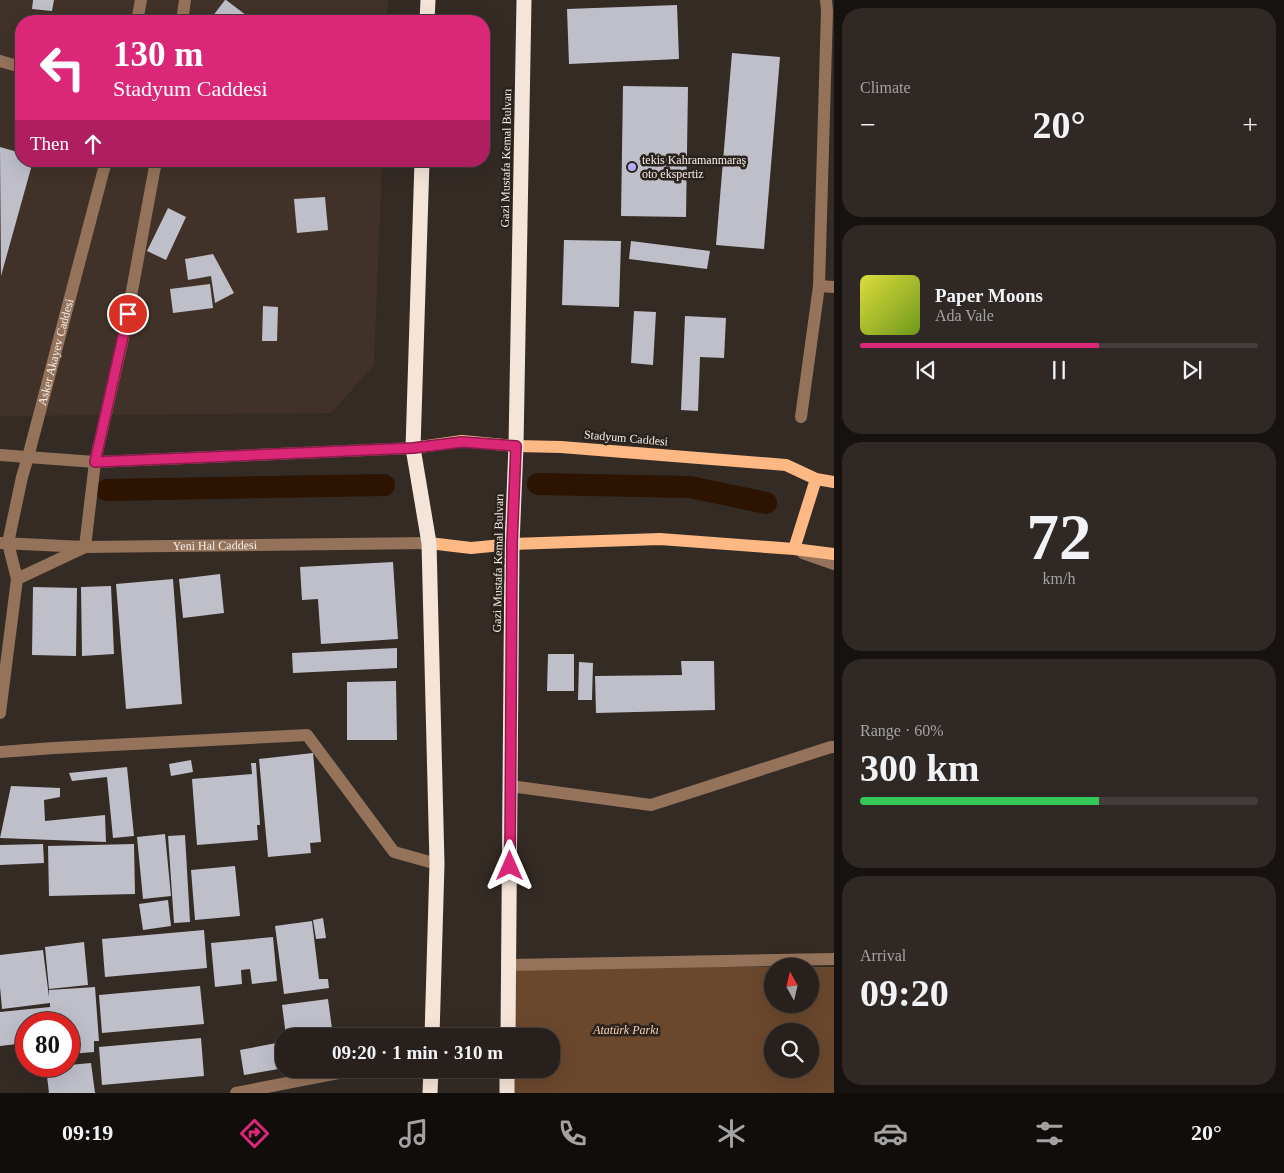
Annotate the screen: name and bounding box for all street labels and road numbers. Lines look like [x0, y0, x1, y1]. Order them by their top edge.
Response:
street label: Gazi Mustafa Kemal Bulvarı [498, 88, 514, 228]
street label: Asker Akayev Caddesi [35, 296, 77, 407]
street label: Stadyum Caddesi [583, 427, 669, 449]
street label: Gazi Mustafa Kemal Bulvarı [490, 493, 506, 633]
street label: Yeni Hal Caddesi [173, 538, 258, 553]

